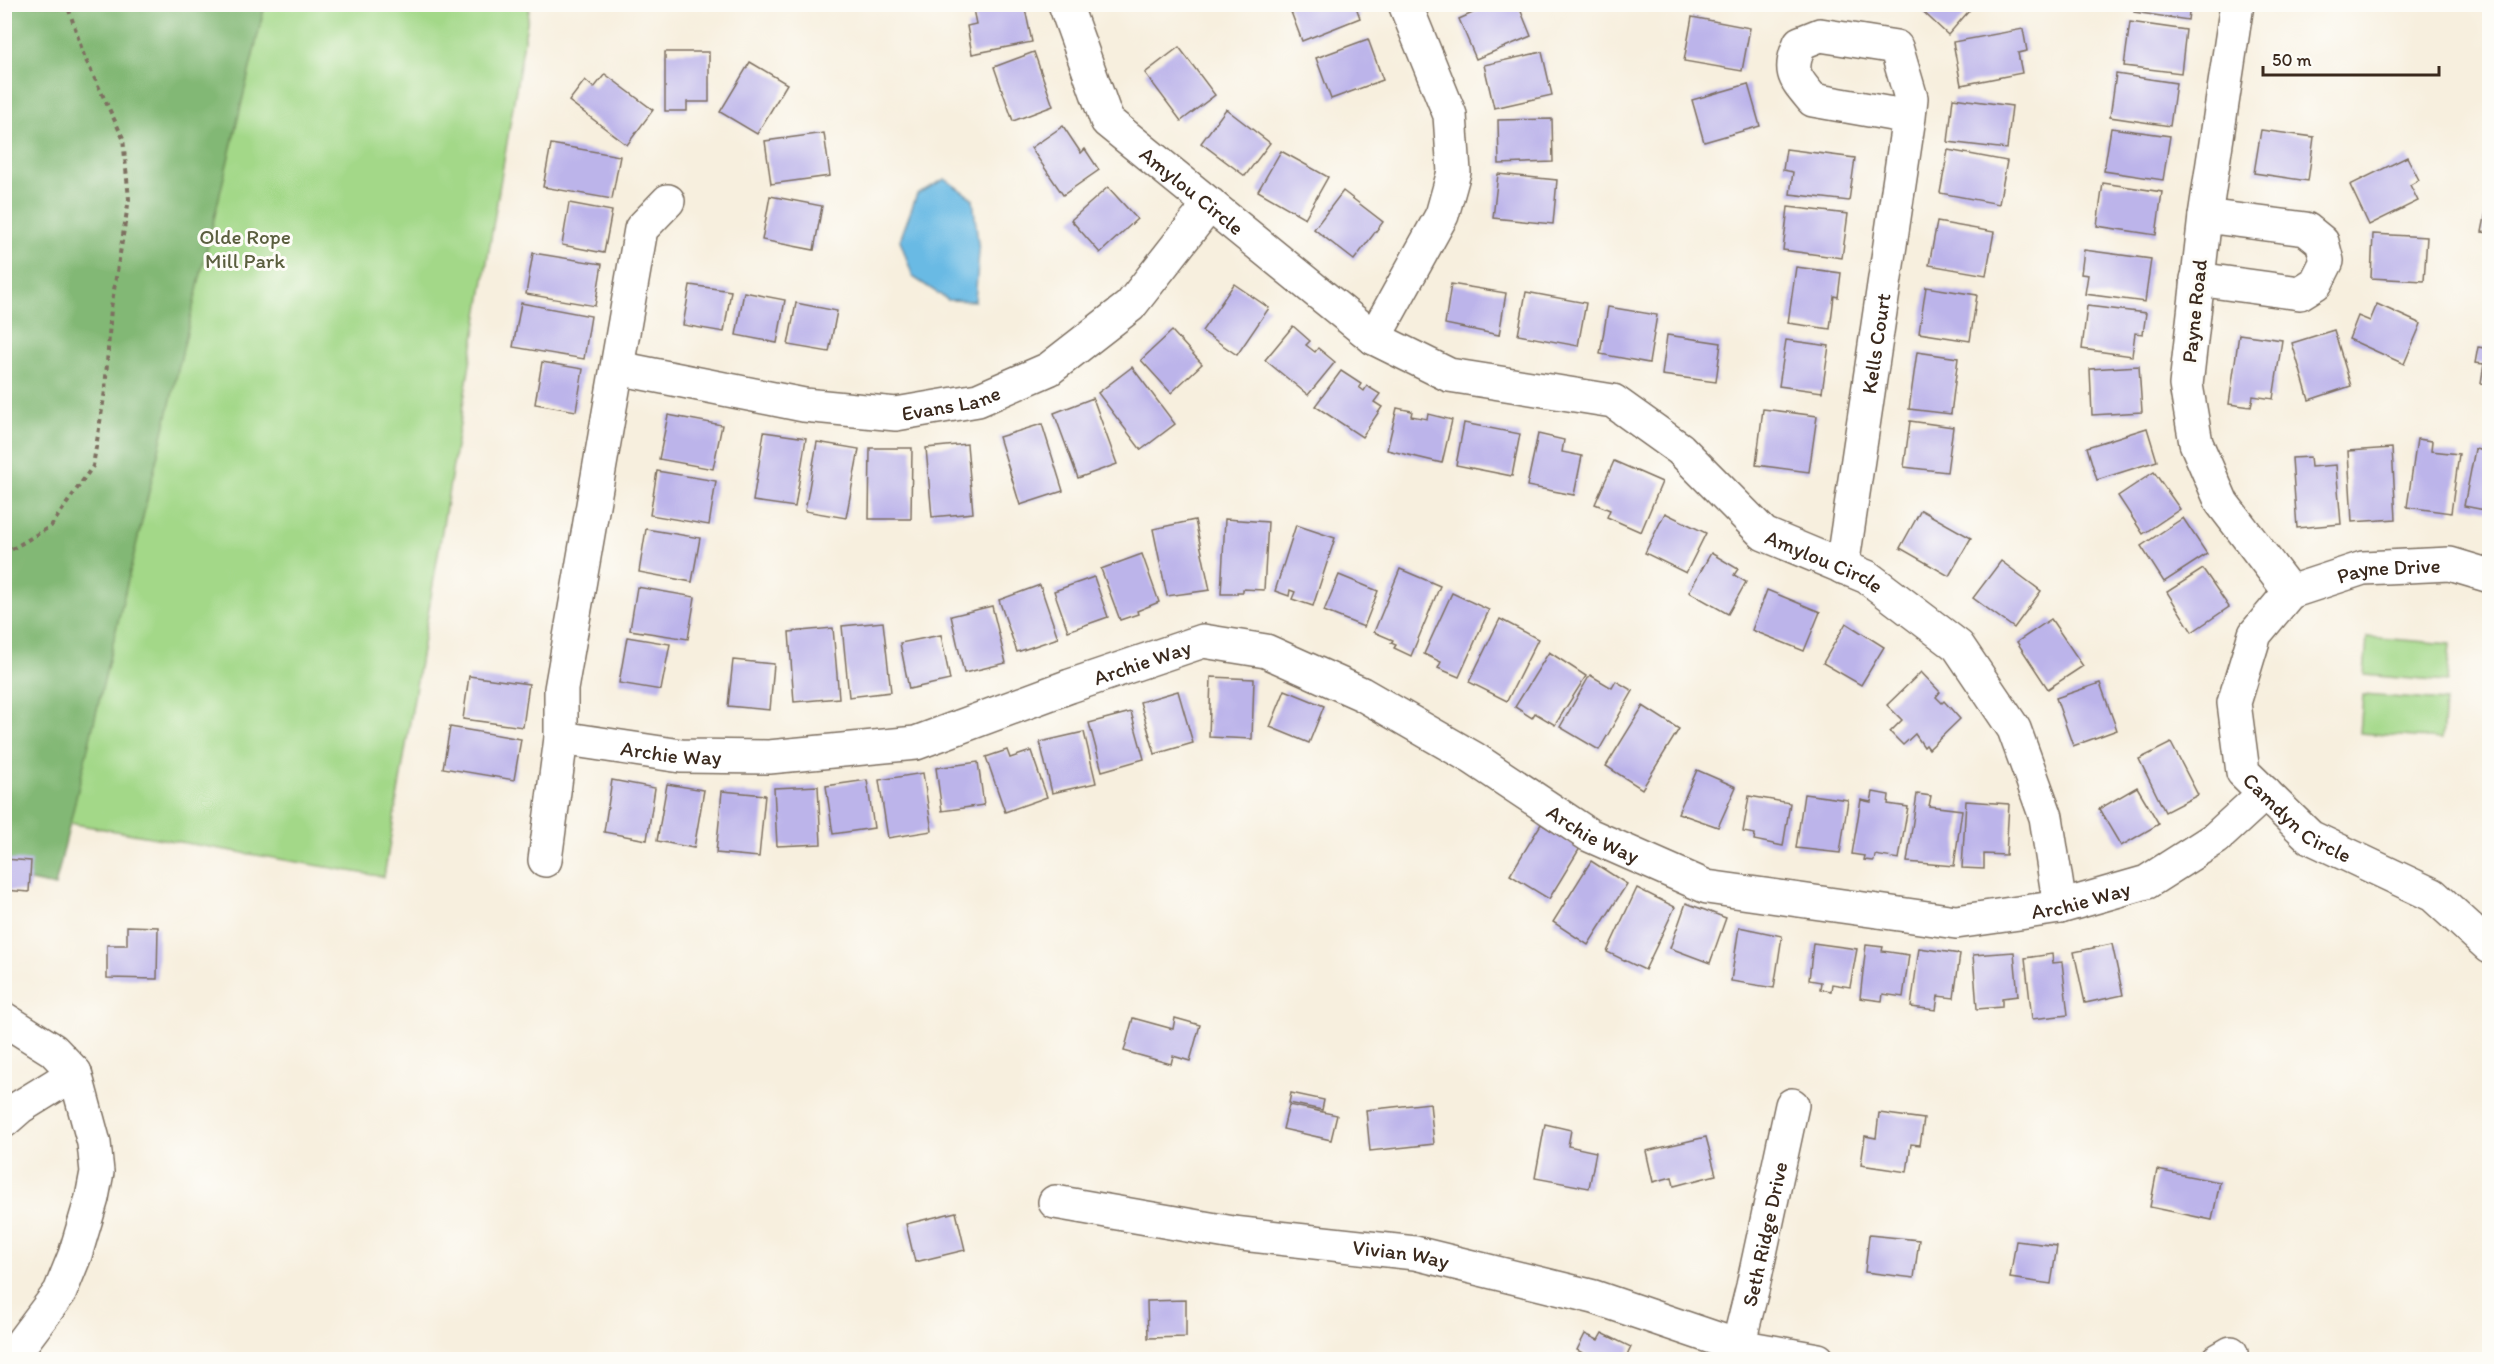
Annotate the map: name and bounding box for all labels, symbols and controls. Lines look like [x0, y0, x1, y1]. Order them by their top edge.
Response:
scale bar [2263, 39, 2438, 77]
text: 50 m [2272, 49, 2312, 71]
street label: Amylou Circle [1135, 141, 1249, 240]
park label: Olde Rope Mill Park [199, 224, 291, 273]
street label: Payne Road [2176, 257, 2212, 364]
street label: Kells Court [1855, 291, 1895, 396]
street label: Evans Lane [900, 379, 1004, 425]
street label: Amylou Circle [1762, 524, 1889, 598]
street label: Payne Drive [2333, 552, 2441, 588]
street label: Archie Way [1090, 634, 1194, 690]
street label: Archie Way [619, 735, 722, 769]
street label: Camdyn Circle [2238, 767, 2356, 867]
street label: Archie Way [1543, 798, 1644, 868]
street label: Archie Way [2030, 875, 2133, 924]
street label: Seth Ridge Drive [1736, 1159, 1792, 1309]
street label: Vivian Way [1351, 1234, 1452, 1274]

